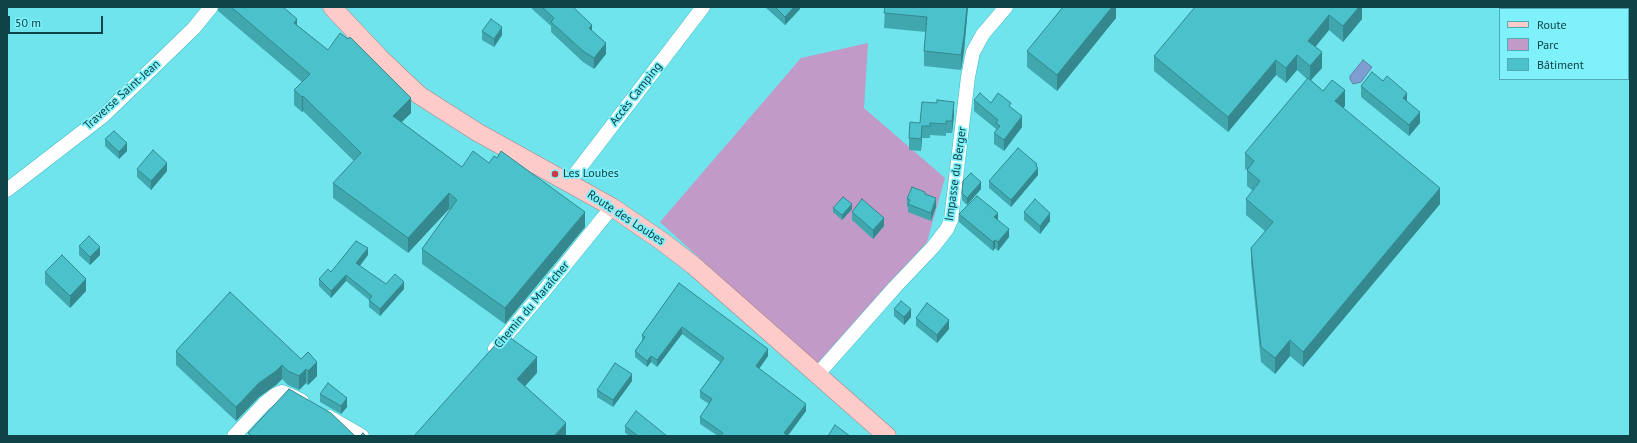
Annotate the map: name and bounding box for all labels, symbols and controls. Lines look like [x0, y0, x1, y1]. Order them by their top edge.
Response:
scale bar [10, 8, 105, 34]
legend [1499, 8, 1629, 80]
text: 50 m [15, 15, 41, 30]
text: Route [1537, 17, 1567, 32]
text: Parc [1537, 37, 1559, 52]
street label: Traverse Saint-Jean [81, 57, 163, 133]
text: Bâtiment [1537, 57, 1584, 72]
street label: Accès Camping [607, 59, 665, 129]
street label: Impasse du Berger [942, 126, 970, 222]
place label: Les Loubes [563, 167, 619, 181]
marker: Les Loubes [550, 169, 560, 179]
street label: Route des Loubes [585, 188, 667, 248]
street label: Chemin du Maraîcher [491, 259, 573, 351]

